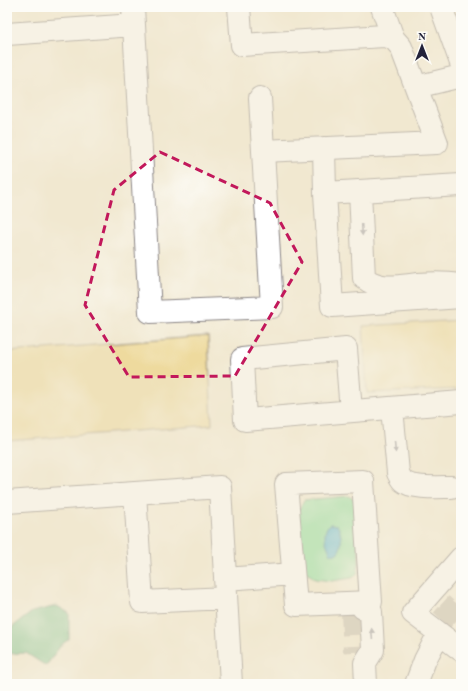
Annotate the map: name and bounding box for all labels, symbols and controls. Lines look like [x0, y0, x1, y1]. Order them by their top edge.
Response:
north arrow [402, 26, 442, 66]
text: N [418, 32, 427, 43]
one-way arrow [358, 224, 365, 236]
one-way arrow [392, 441, 399, 453]
one-way arrow [369, 628, 376, 640]

